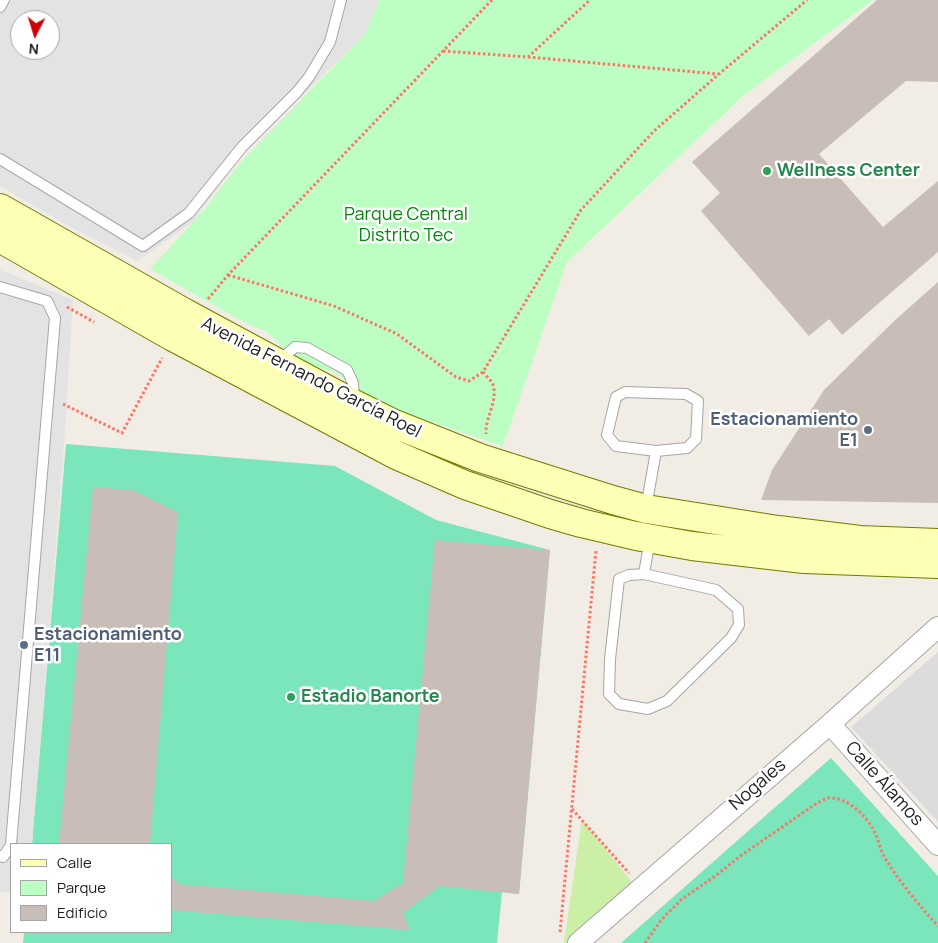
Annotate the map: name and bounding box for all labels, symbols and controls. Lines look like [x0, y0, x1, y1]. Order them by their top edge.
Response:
north arrow [10, 10, 60, 60]
text: N [28, 40, 40, 59]
place label: Wellness Center [777, 160, 920, 182]
marker: Wellness Center [761, 165, 773, 177]
park label: Parque Central Distrito Tec [344, 204, 468, 246]
street label: Avenida Fernando García Roel [197, 313, 425, 443]
place label: Estacionamiento E1 [710, 409, 858, 452]
marker: Estacionamiento E1 [862, 424, 874, 436]
place label: Estacionamiento E11 [34, 624, 182, 666]
marker: Estacionamiento E11 [18, 639, 30, 651]
place label: Estadio Banorte [301, 686, 440, 708]
marker: Estadio Banorte [285, 691, 297, 703]
street label: Calle Álamos [840, 737, 928, 831]
street label: Nogales [725, 755, 791, 815]
legend [10, 843, 172, 933]
text: Calle [57, 852, 92, 873]
text: Parque [57, 877, 106, 898]
text: Edificio [57, 902, 107, 923]

